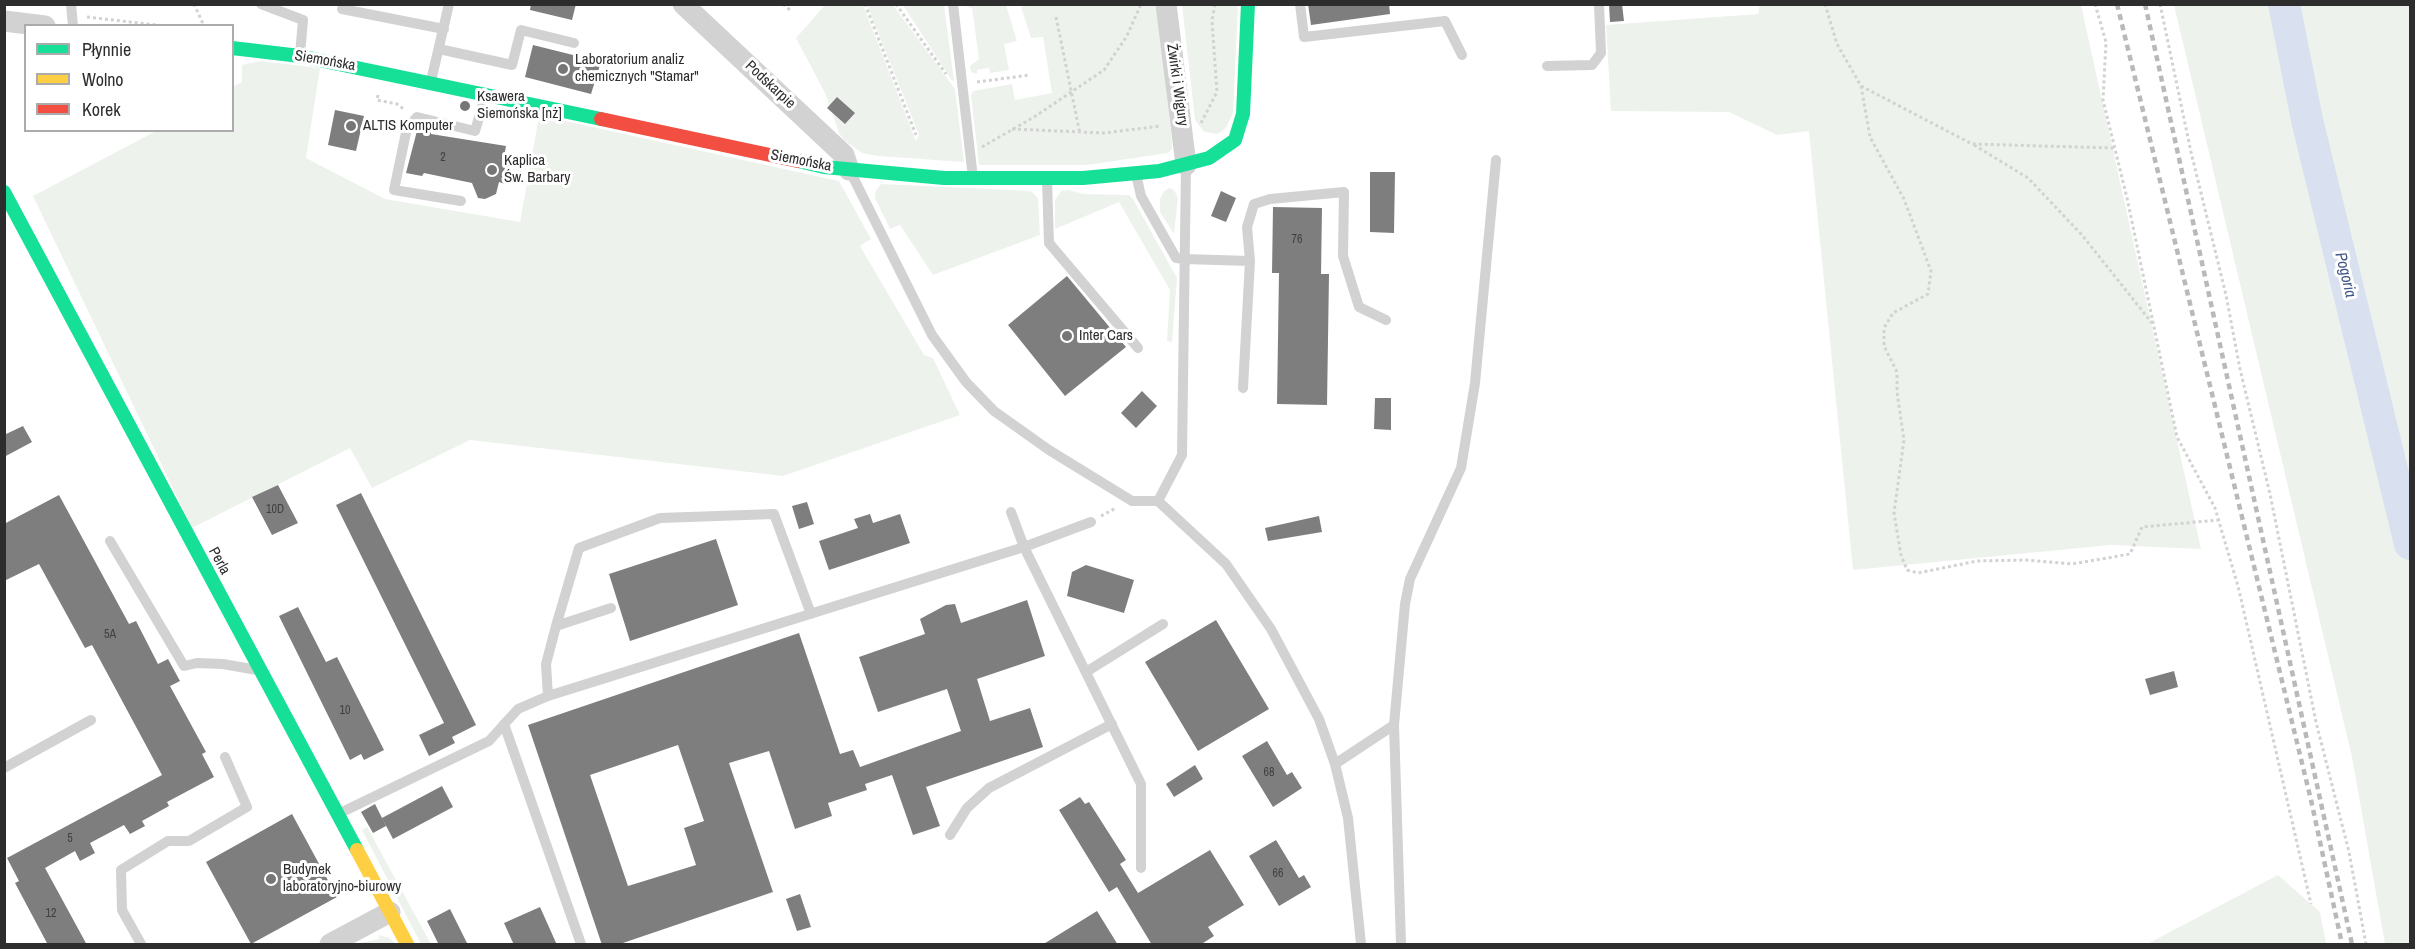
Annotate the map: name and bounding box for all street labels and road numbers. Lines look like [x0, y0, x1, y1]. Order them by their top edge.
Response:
street label: Żwirki i Wigury [1162, 43, 1192, 127]
street label: Siemońska [293, 47, 357, 75]
street label: Podskarpie [741, 57, 799, 113]
street label: Siemońska [769, 146, 833, 176]
street label: Perla [204, 544, 234, 578]

